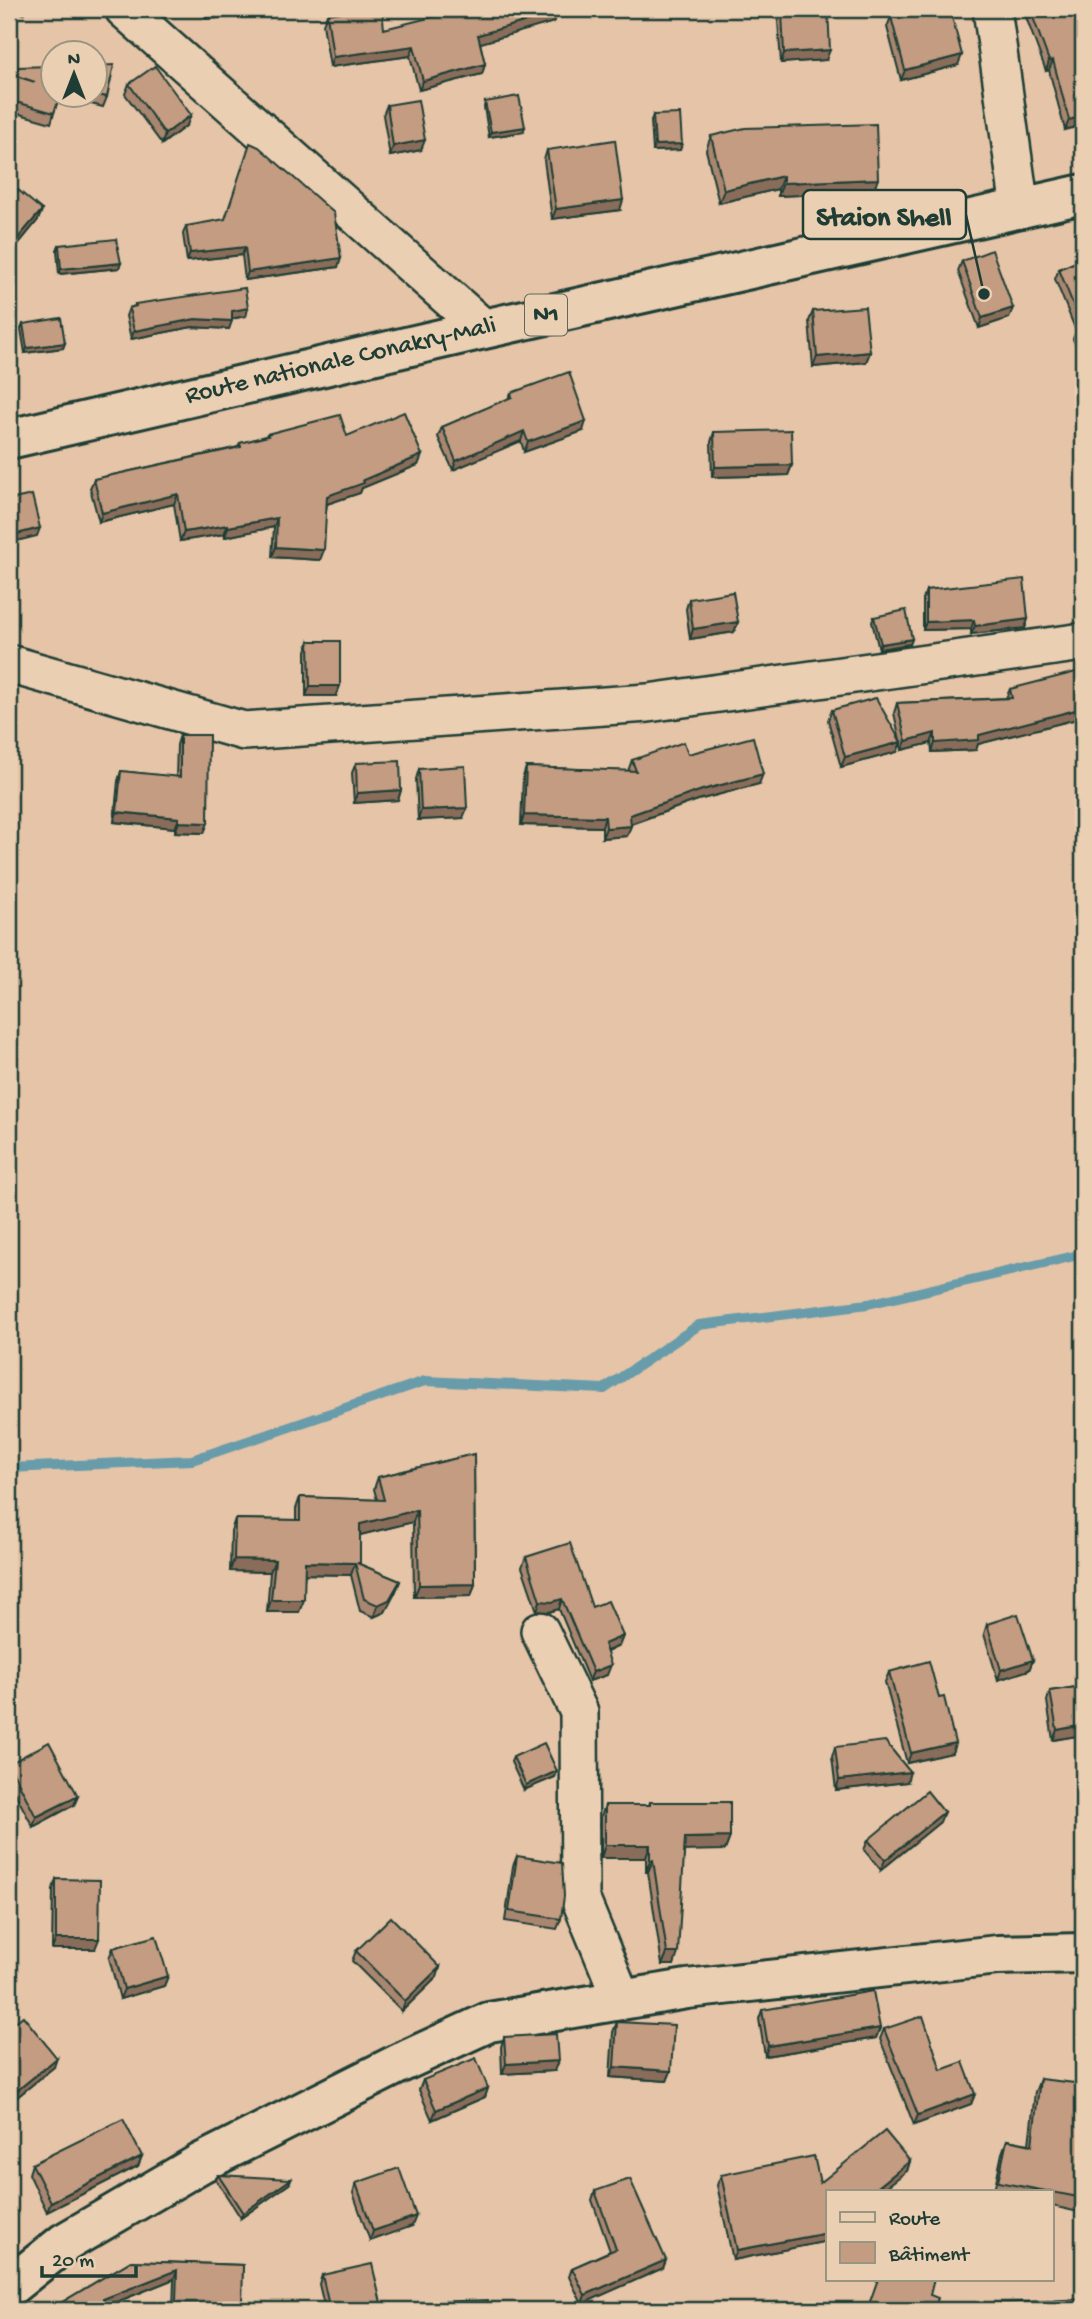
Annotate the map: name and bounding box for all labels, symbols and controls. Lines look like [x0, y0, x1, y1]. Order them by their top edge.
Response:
north arrow [38, 38, 108, 108]
text: N [68, 49, 80, 72]
callout: Staion Shell [803, 190, 966, 239]
text: Staion Shell [816, 203, 952, 236]
road number: N1 [525, 294, 567, 336]
street label: Route nationale Conakry-Mali [183, 311, 499, 413]
legend [826, 2190, 1054, 2280]
text: Route [889, 2208, 941, 2233]
scale bar [42, 2235, 136, 2279]
text: Bâtiment [888, 2244, 971, 2269]
text: 20 m [52, 2250, 94, 2275]

